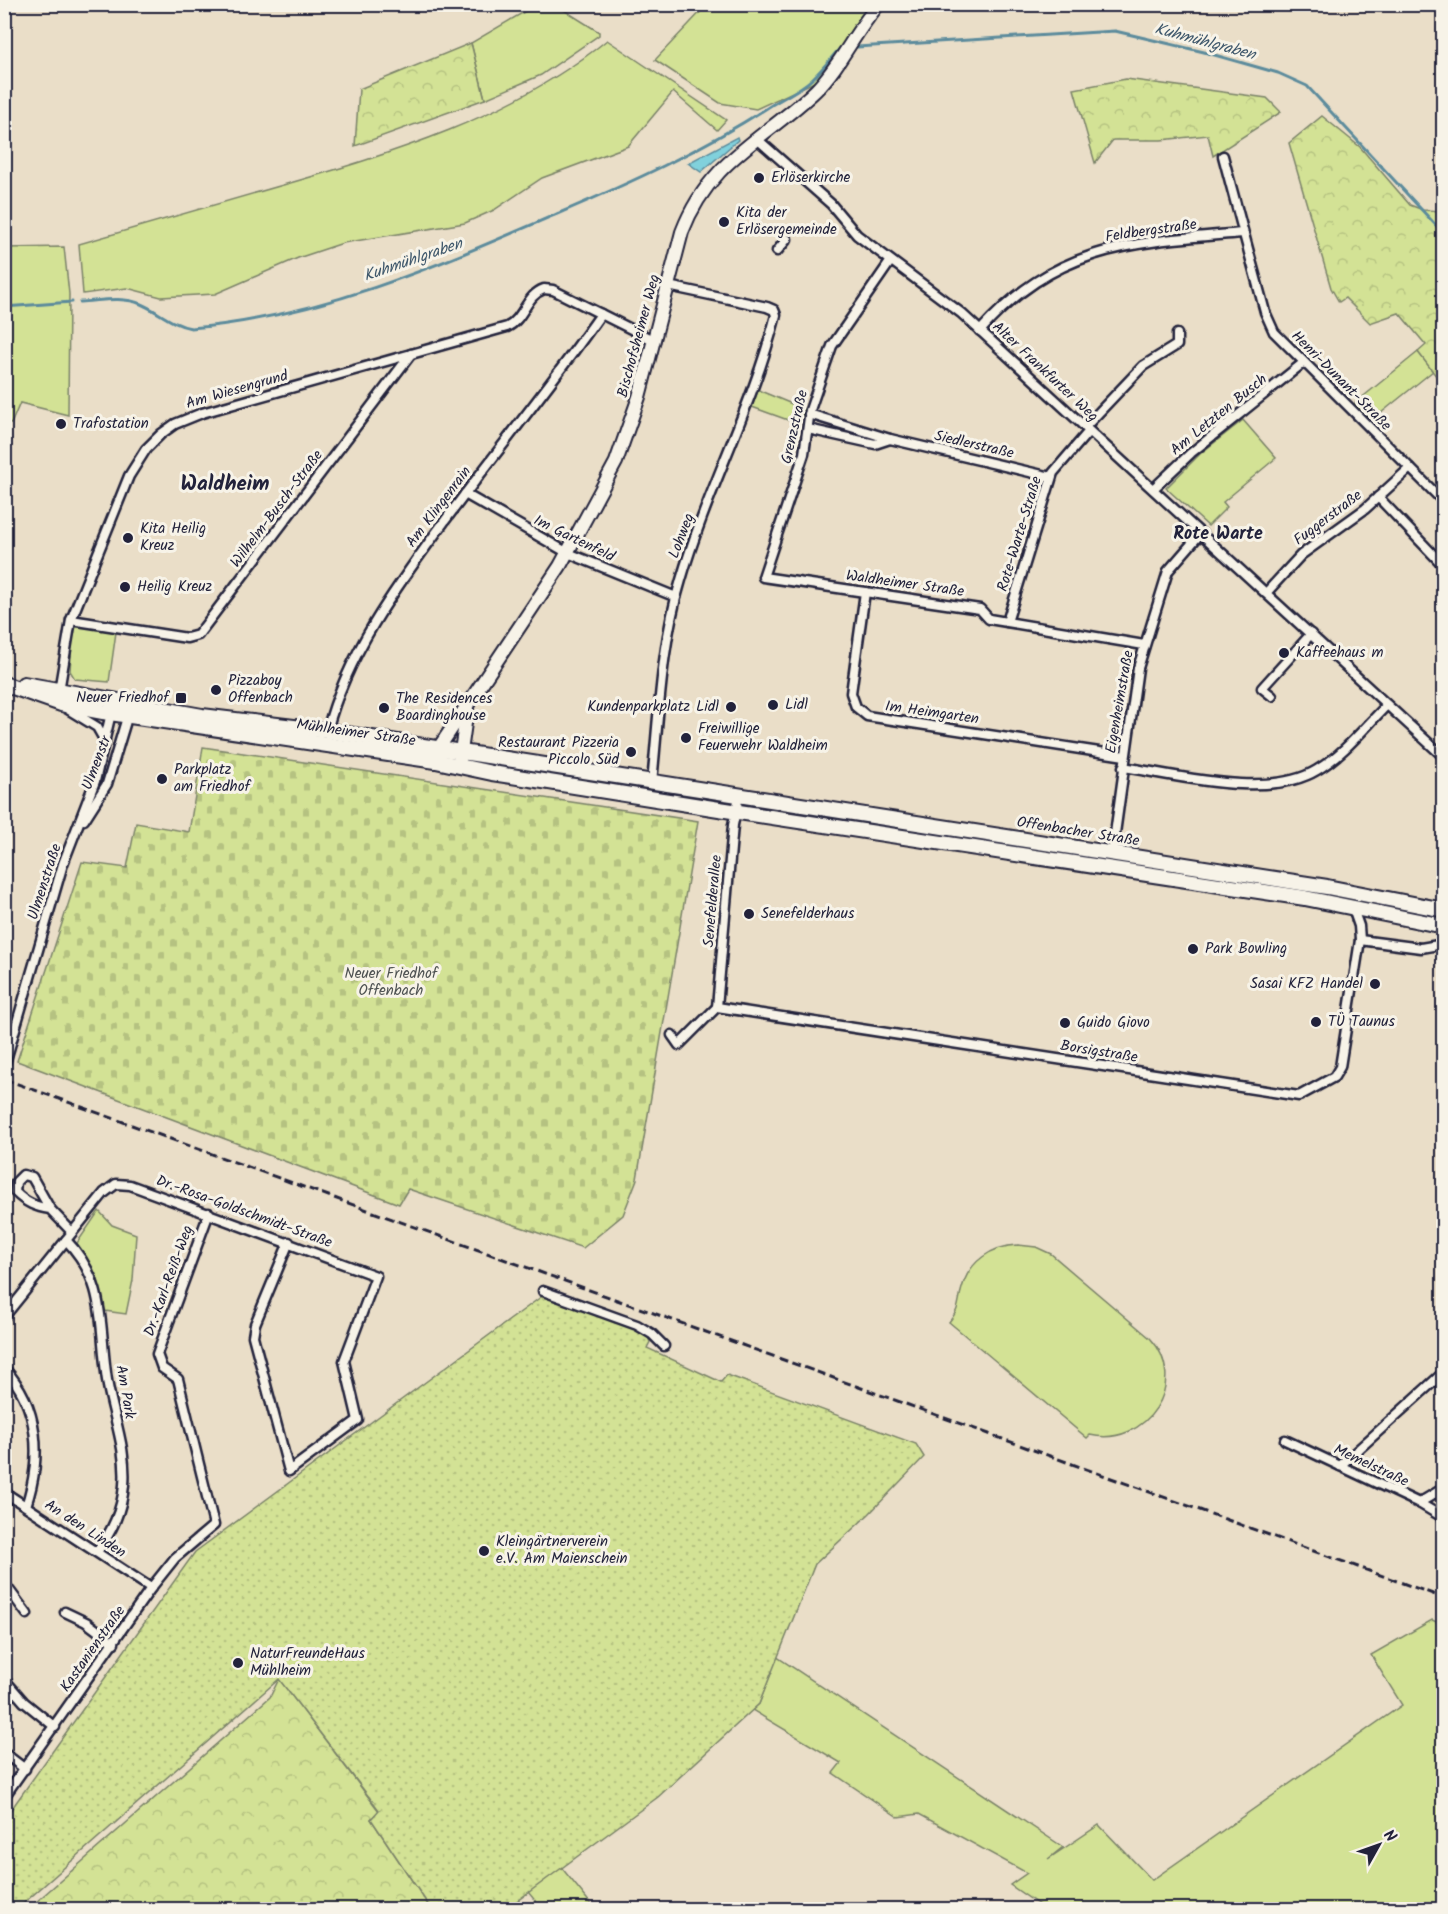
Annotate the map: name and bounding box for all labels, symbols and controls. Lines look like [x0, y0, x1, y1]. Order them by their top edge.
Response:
water label: Kuhmühlgraben [1152, 17, 1259, 68]
place label: Erlöserkirche [771, 166, 851, 190]
marker: Erlöserkirche [752, 171, 766, 185]
place label: Kita der Erlösergemeinde [736, 201, 837, 242]
street label: Feldbergstraße [1104, 213, 1199, 249]
marker: Kita der Erlösergemeinde [717, 215, 731, 229]
water label: Kuhmühlgraben [360, 231, 467, 289]
street label: Bischofsheimer Weg [611, 272, 667, 400]
street label: Alter Frankfurter Weg [986, 316, 1104, 428]
street label: Henri-Dunant-Straße [1285, 325, 1397, 437]
street label: Am Wiesengrund [183, 364, 291, 416]
street label: Am Letzten Busch [1165, 368, 1273, 462]
street label: Grenzstraße [775, 387, 815, 466]
place label: Trafostation [73, 412, 149, 436]
marker: Trafostation [54, 417, 68, 431]
street label: Siedlerstraße [932, 424, 1016, 466]
street label: Wilhelm-Busch-Straße [225, 445, 330, 573]
street label: Am Klingenrain [400, 461, 478, 553]
district label: Waldheim [181, 468, 269, 501]
street label: Rote-Warte-Straße [991, 473, 1049, 595]
street label: Fuggerstraße [1289, 484, 1368, 552]
street label: Im Gartenfeld [529, 509, 619, 569]
street label: Lohweg [662, 510, 702, 562]
place label: Kita Heilig Kreuz [140, 517, 206, 558]
district label: Rote Warte [1173, 520, 1263, 549]
marker: Kita Heilig Kreuz [121, 531, 135, 545]
street label: Waldheimer Straße [844, 564, 966, 604]
place label: Heilig Kreuz [137, 575, 213, 599]
marker: Heilig Kreuz [118, 580, 132, 594]
place label: Kaffeehaus m [1296, 641, 1383, 665]
marker: Kaffeehaus m [1277, 646, 1291, 660]
street label: Eigenheimstraße [1099, 648, 1141, 755]
place label: Pizzaboy Offenbach [228, 669, 293, 710]
marker: Pizzaboy Offenbach [209, 683, 223, 697]
place label: Neuer Friedhof [76, 686, 170, 710]
place label: The Residences Boardinghouse [396, 687, 493, 728]
marker: Neuer Friedhof [174, 691, 188, 705]
place label: Lidl [785, 693, 808, 717]
place label: Kundenparkplatz Lidl [587, 695, 719, 719]
street label: Im Heimgarten [883, 695, 981, 731]
marker: Lidl [766, 698, 780, 712]
marker: Kundenparkplatz Lidl [724, 700, 738, 714]
marker: The Residences Boardinghouse [377, 701, 391, 715]
street label: Mühlheimer Straße [295, 713, 417, 753]
place label: Freiwillige Feuerwehr Waldheim [698, 717, 828, 758]
street label: Ulmenstr [76, 731, 119, 794]
place label: Restaurant Pizzeria Piccolo Süd [498, 731, 620, 772]
marker: Freiwillige Feuerwehr Waldheim [679, 731, 693, 745]
marker: Restaurant Pizzeria Piccolo Süd [624, 745, 638, 759]
place label: Parkplatz am Friedhof [174, 758, 251, 799]
marker: Parkplatz am Friedhof [155, 772, 169, 786]
street label: Offenbacher Straße [1015, 810, 1141, 854]
street label: Ulmenstraße [21, 840, 69, 923]
street label: Senefelderallee [697, 854, 729, 948]
place label: Senefelderhaus [761, 902, 855, 926]
marker: Senefelderhaus [742, 907, 756, 921]
place label: Park Bowling [1205, 937, 1287, 961]
marker: Park Bowling [1186, 942, 1200, 956]
park label: Neuer Friedhof Offenbach [345, 962, 439, 1003]
place label: Sasai KFZ Handel [1250, 972, 1363, 996]
marker: Sasai KFZ Handel [1368, 977, 1382, 991]
place label: TÜ Taunus [1328, 1010, 1395, 1034]
place label: Guido Giovo [1077, 1011, 1150, 1035]
marker: TÜ Taunus [1309, 1015, 1323, 1029]
marker: Guido Giovo [1058, 1016, 1072, 1030]
street label: Borsigstraße [1059, 1034, 1140, 1070]
street label: Dr.-Rosa-Goldschmidt-Straße [152, 1169, 336, 1255]
street label: Dr.-Karl-Reiß-Weg [138, 1222, 200, 1340]
street label: Am Park [108, 1363, 142, 1422]
street label: Memelstraße [1329, 1438, 1413, 1494]
street label: An den Linden [39, 1494, 131, 1564]
place label: Kleingärtnerverein e.V. Am Maienschein [496, 1530, 628, 1571]
marker: Kleingärtnerverein e.V. Am Maienschein [477, 1544, 491, 1558]
street label: Kastanienstraße [54, 1600, 132, 1697]
place label: NaturFreundeHaus Mühlheim [250, 1642, 365, 1683]
marker: NaturFreundeHaus Mühlheim [231, 1656, 245, 1670]
north arrow [1349, 1815, 1409, 1875]
text: N [1377, 1824, 1402, 1848]

